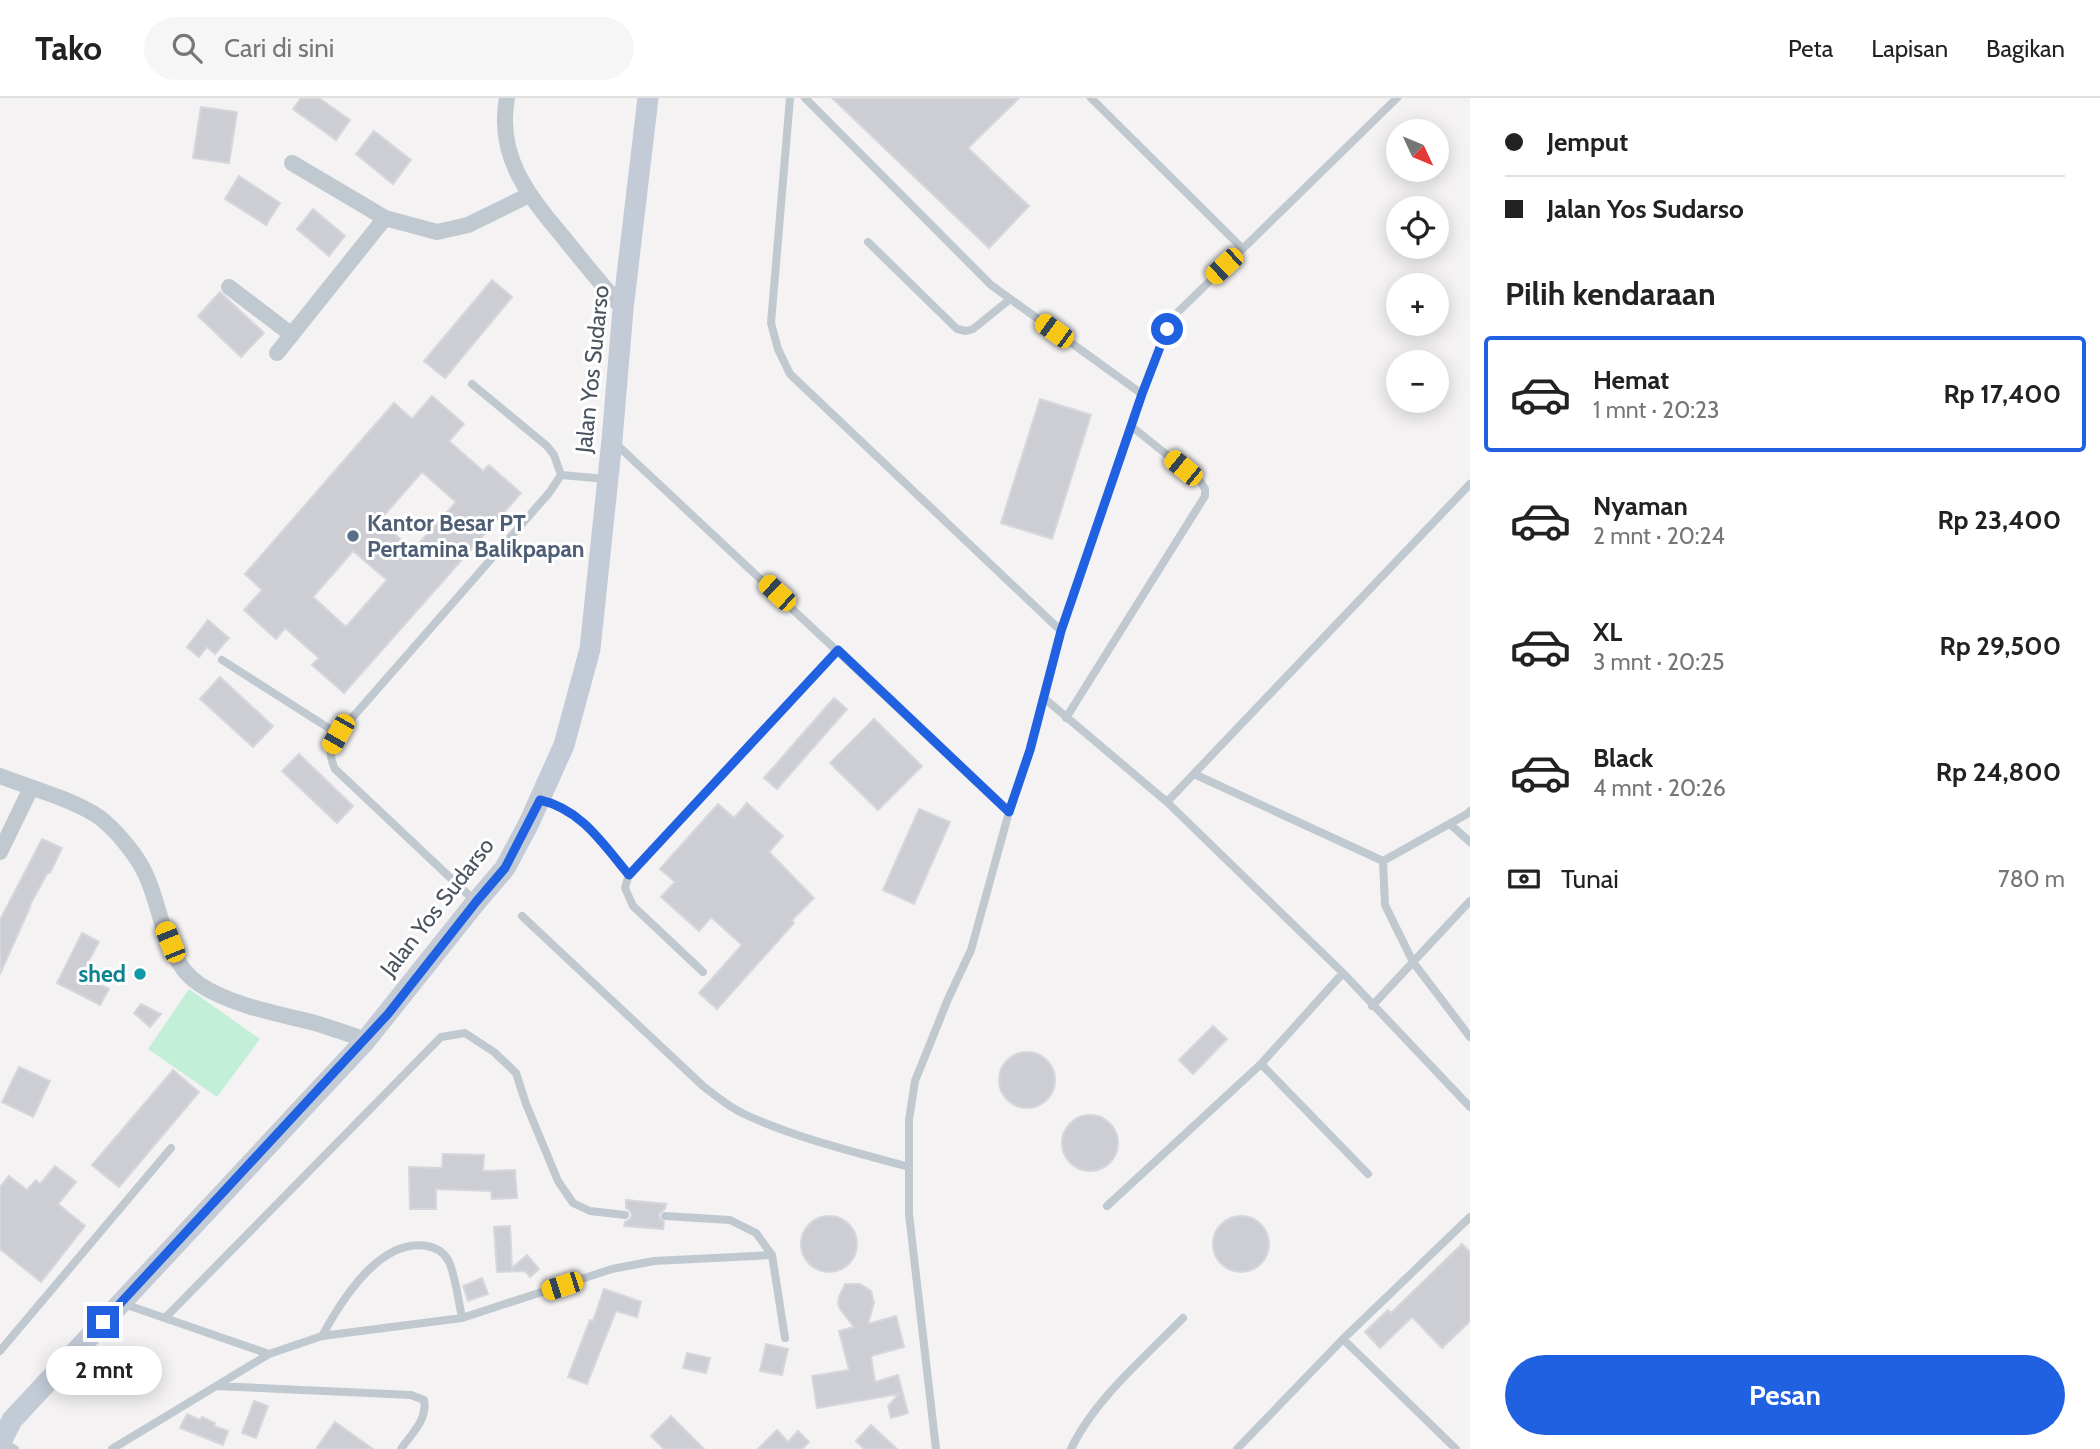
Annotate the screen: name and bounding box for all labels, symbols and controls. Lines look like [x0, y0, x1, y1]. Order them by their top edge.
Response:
search box [144, 17, 634, 80]
text: Tako [35, 28, 102, 68]
icon: search [168, 29, 206, 67]
text: Cari di sini [224, 32, 334, 64]
text: Peta [1788, 34, 1833, 63]
text: Lapisan [1871, 34, 1948, 63]
text: Bagikan [1986, 34, 2065, 63]
north arrow [1386, 119, 1449, 182]
map controls [1386, 119, 1449, 413]
text: Jemput [1547, 126, 1628, 158]
text: Jalan Yos Sudarso [1547, 193, 1744, 225]
button: locate [1386, 196, 1449, 259]
car [1202, 244, 1247, 288]
button: + [1386, 273, 1449, 336]
text: Pilih kendaraan [1505, 274, 1716, 313]
street label: Jalan Yos Sudarso [569, 284, 615, 455]
car [1031, 310, 1078, 352]
route start [1151, 313, 1183, 345]
button: − [1386, 350, 1449, 413]
icon: car [1509, 363, 1572, 426]
text: Hemat [1593, 364, 1669, 396]
text: Rp 17,400 [1943, 378, 2061, 410]
text: 1 mnt · 20:23 [1593, 396, 1719, 424]
car [1161, 447, 1206, 489]
icon: car [1509, 489, 1572, 552]
text: Nyaman [1593, 490, 1688, 522]
text: Rp 23,400 [1938, 504, 2061, 536]
place label: Kantor Besar PT Pertamina Balikpapan [367, 509, 585, 563]
text: 2 mnt · 20:24 [1593, 522, 1725, 550]
marker: Kantor Besar PT Pertamina Balikpapan [345, 528, 361, 544]
car [755, 571, 800, 615]
icon: car [1509, 615, 1572, 678]
text: XL [1593, 616, 1622, 648]
text: Rp 29,500 [1940, 630, 2061, 662]
text: 3 mnt · 20:25 [1593, 648, 1724, 676]
car [319, 711, 358, 757]
icon: car [1509, 741, 1572, 804]
text: Black [1593, 742, 1653, 774]
text: Rp 24,800 [1936, 756, 2061, 788]
text: 4 mnt · 20:26 [1593, 774, 1726, 802]
street label: Jalan Yos Sudarso [374, 832, 500, 983]
icon: cash [1505, 860, 1543, 898]
text: Tunai [1561, 863, 1619, 895]
text: 780 m [1998, 865, 2065, 893]
car [153, 919, 188, 965]
place label: shed [79, 960, 126, 988]
marker: shed [132, 966, 148, 982]
car [539, 1270, 586, 1302]
route end [87, 1306, 119, 1338]
callout: 2 mnt [45, 1346, 161, 1396]
button: Pesan [1505, 1355, 2065, 1435]
text: 2 mnt [75, 1356, 133, 1384]

